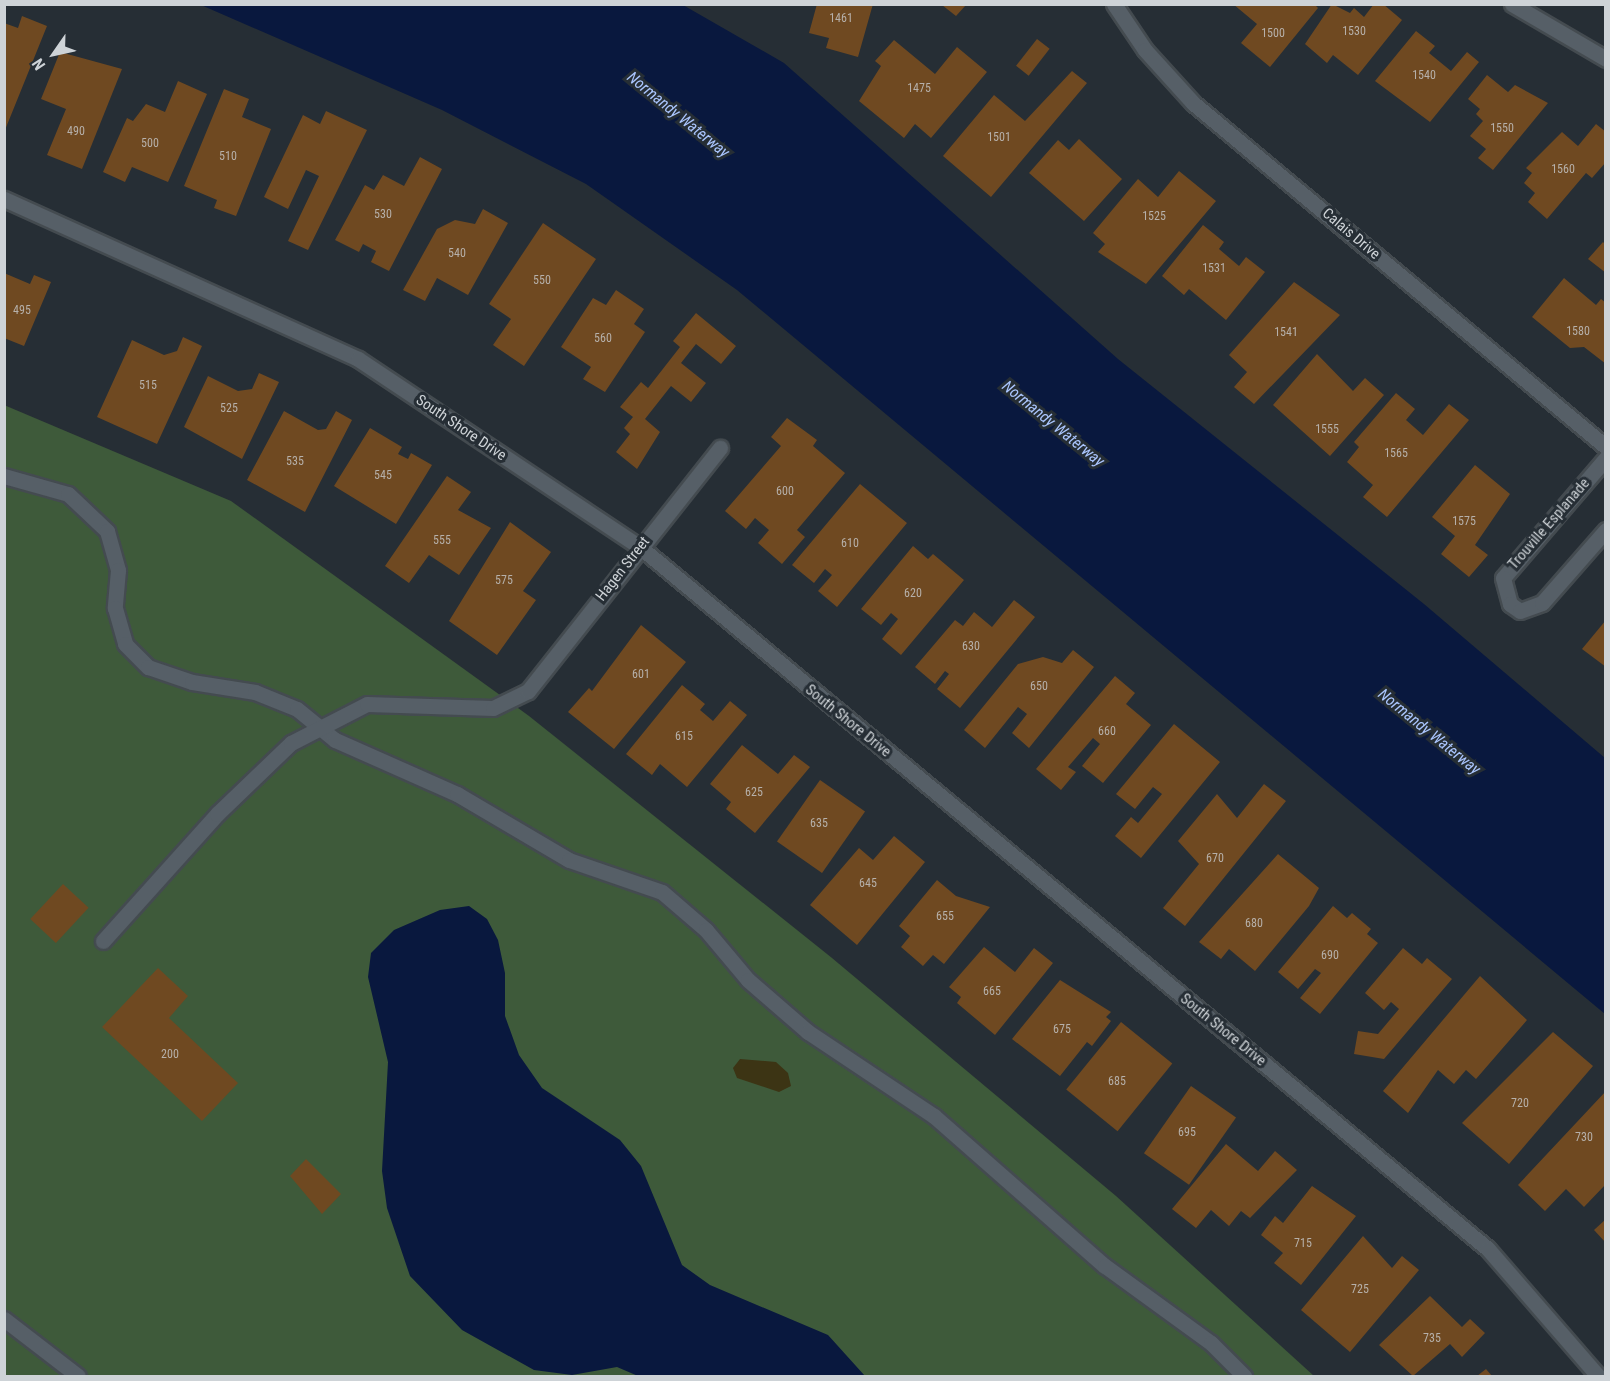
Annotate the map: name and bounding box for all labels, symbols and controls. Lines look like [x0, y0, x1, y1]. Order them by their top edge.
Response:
house number: 1461 [829, 12, 853, 26]
north arrow [24, 24, 84, 84]
house number: 1530 [1342, 25, 1366, 39]
house number: 1500 [1261, 27, 1285, 41]
text: N [28, 55, 49, 74]
water label: Normandy Waterway [623, 68, 733, 162]
house number: 1540 [1412, 69, 1436, 83]
house number: 1475 [907, 82, 931, 96]
house number: 1550 [1490, 122, 1514, 136]
house number: 490 [67, 125, 85, 139]
house number: 1501 [987, 131, 1011, 145]
house number: 500 [141, 137, 159, 151]
house number: 510 [219, 150, 237, 164]
house number: 1560 [1551, 163, 1575, 177]
street label: Calais Drive [1318, 205, 1384, 263]
house number: 530 [374, 208, 392, 222]
house number: 1525 [1142, 210, 1166, 224]
house number: 540 [448, 247, 466, 261]
house number: 1531 [1202, 262, 1226, 276]
house number: 550 [533, 274, 551, 288]
house number: 495 [13, 304, 31, 318]
house number: 1580 [1566, 325, 1590, 339]
house number: 1541 [1274, 326, 1298, 340]
house number: 560 [594, 332, 612, 346]
water label: Normandy Waterway [998, 377, 1108, 471]
house number: 515 [139, 379, 157, 393]
street label: South Shore Drive [412, 391, 510, 465]
house number: 525 [220, 402, 238, 416]
house number: 1555 [1315, 423, 1339, 437]
house number: 1565 [1384, 447, 1408, 461]
house number: 535 [286, 455, 304, 469]
house number: 545 [374, 469, 392, 483]
street label: Trouville Esplanade [1505, 475, 1593, 573]
house number: 600 [776, 485, 794, 499]
house number: 1575 [1452, 515, 1476, 529]
street label: Hagen Street [592, 533, 654, 605]
house number: 555 [433, 534, 451, 548]
house number: 610 [841, 537, 859, 551]
house number: 575 [495, 574, 513, 588]
house number: 620 [904, 587, 922, 601]
house number: 630 [962, 640, 980, 654]
house number: 601 [632, 668, 650, 682]
house number: 650 [1030, 680, 1048, 694]
street label: South Shore Drive [802, 681, 894, 761]
water label: Normandy Waterway [1374, 685, 1484, 779]
house number: 660 [1098, 725, 1116, 739]
house number: 615 [675, 730, 693, 744]
house number: 625 [745, 786, 763, 800]
house number: 635 [810, 817, 828, 831]
house number: 670 [1206, 852, 1224, 866]
house number: 645 [859, 877, 877, 891]
house number: 655 [936, 910, 954, 924]
house number: 680 [1245, 917, 1263, 931]
house number: 690 [1321, 949, 1339, 963]
house number: 665 [983, 985, 1001, 999]
street label: South Shore Drive [1177, 990, 1269, 1070]
house number: 675 [1053, 1023, 1071, 1037]
house number: 200 [161, 1048, 179, 1062]
house number: 685 [1108, 1075, 1126, 1089]
house number: 720 [1511, 1097, 1529, 1111]
house number: 695 [1178, 1126, 1196, 1140]
house number: 730 [1575, 1131, 1593, 1145]
house number: 715 [1294, 1237, 1312, 1251]
house number: 725 [1351, 1283, 1369, 1297]
house number: 735 [1423, 1332, 1441, 1346]

